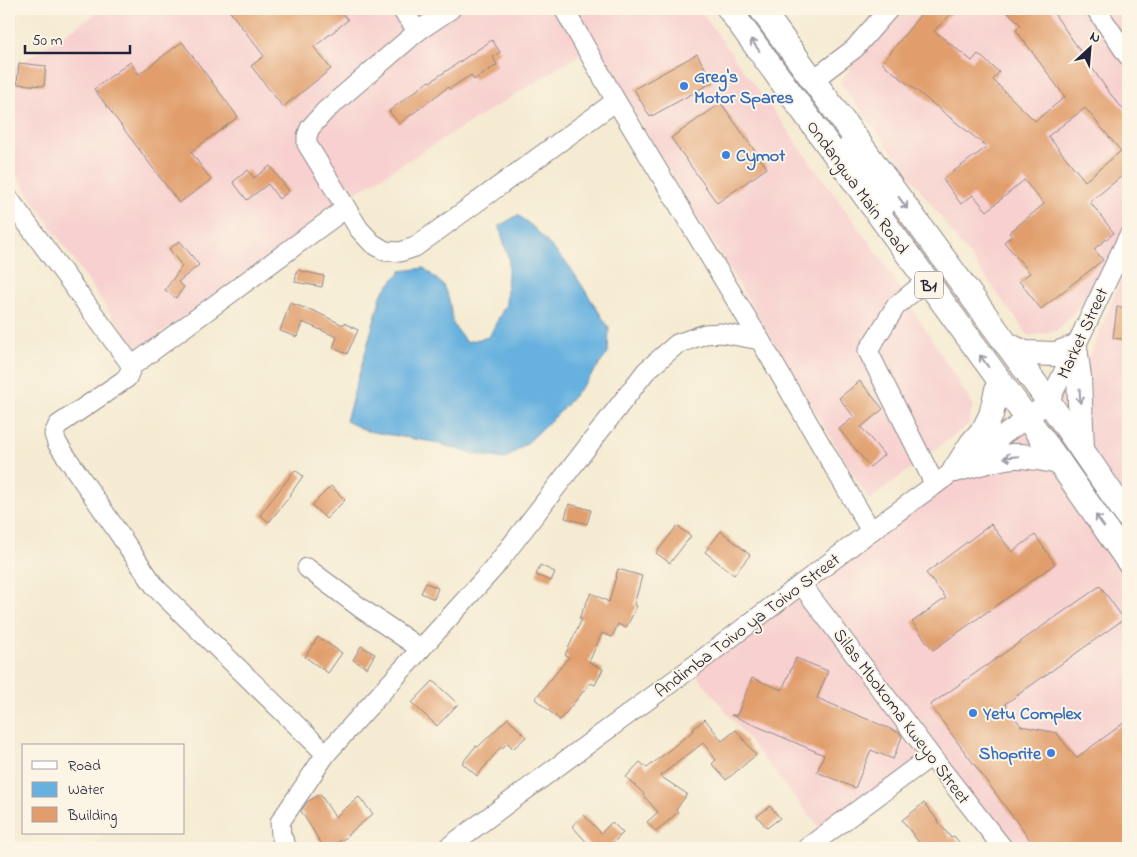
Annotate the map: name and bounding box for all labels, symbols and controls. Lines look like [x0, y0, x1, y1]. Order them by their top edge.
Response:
scale bar [25, 22, 130, 54]
north arrow [1064, 22, 1114, 72]
text: N [1086, 26, 1104, 49]
text: 50 m [32, 30, 63, 52]
one-way arrow [750, 38, 760, 52]
place label: Greg's Motor Spares [694, 65, 794, 112]
marker: Greg's Motor Spares [678, 80, 690, 92]
street label: Ondangwa Main Road [798, 116, 914, 261]
place label: Cymot [736, 144, 786, 171]
marker: Cymot [720, 149, 732, 161]
one-way arrow [898, 196, 908, 210]
road number: B1 [915, 272, 943, 298]
street label: Market Street [1051, 284, 1116, 384]
one-way arrow [979, 355, 990, 368]
one-way arrow [1075, 388, 1085, 404]
one-way arrow [1003, 452, 1019, 462]
one-way arrow [1095, 514, 1105, 528]
street label: Andimba Toivo ya Toivo Street [650, 548, 847, 705]
street label: Silas Mbokoma Kweyo Street [826, 624, 975, 811]
place label: Yetu Complex [982, 702, 1082, 728]
marker: Yetu Complex [967, 707, 979, 719]
place label: Shoprite [979, 742, 1042, 768]
legend [22, 744, 185, 834]
marker: Shoprite [1045, 747, 1057, 759]
text: Road [68, 755, 101, 777]
text: Water [68, 779, 104, 801]
text: Building [67, 805, 117, 828]

